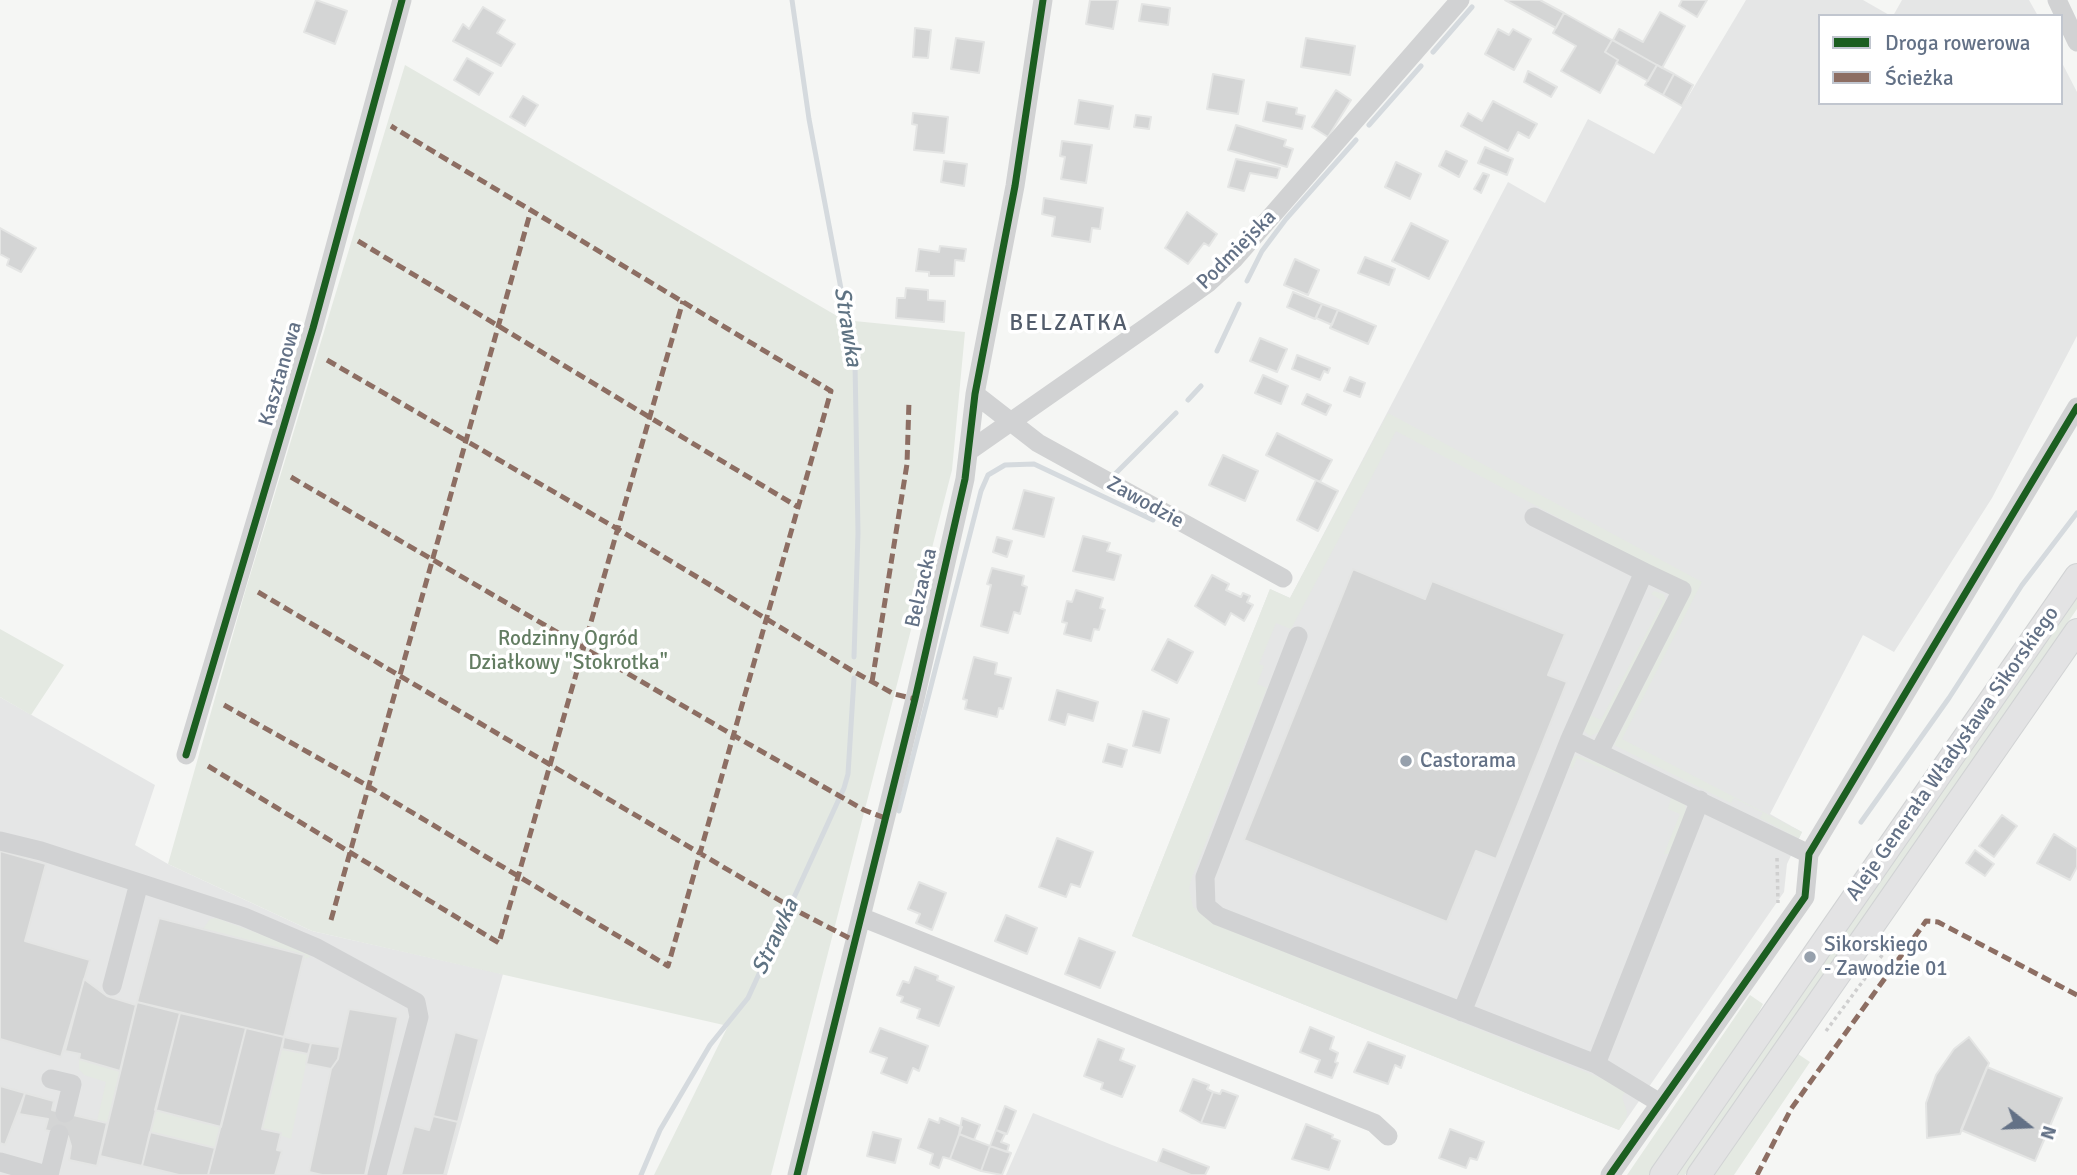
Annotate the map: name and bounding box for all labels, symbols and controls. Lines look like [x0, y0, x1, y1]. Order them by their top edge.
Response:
legend [1818, 14, 2063, 105]
text: Droga rowerowa [1885, 30, 2030, 56]
text: Ścieżka [1885, 65, 1954, 91]
street label: Podmiejska [1192, 205, 1282, 295]
water label: Strawka [827, 285, 867, 369]
district label: BELZATKA [1010, 310, 1128, 338]
street label: Kasztanowa [254, 319, 308, 429]
street label: Zawodzie [1102, 472, 1188, 534]
street label: Belzacka [901, 546, 943, 630]
street label: Aleje Generała Władysława Sikorskiego [1841, 602, 2065, 906]
park label: Rodzinny Ogród Działkowy "Stokrotka" [468, 626, 668, 676]
place label: Castorama [1420, 748, 1516, 774]
marker: Castorama [1398, 753, 1414, 769]
water label: Strawka [747, 895, 805, 979]
place label: Sikorskiego - Zawodzie 01 [1824, 932, 1948, 982]
marker: Sikorskiego - Zawodzie 01 [1802, 949, 1818, 965]
north arrow [1993, 1091, 2063, 1161]
text: N [2035, 1122, 2061, 1142]

